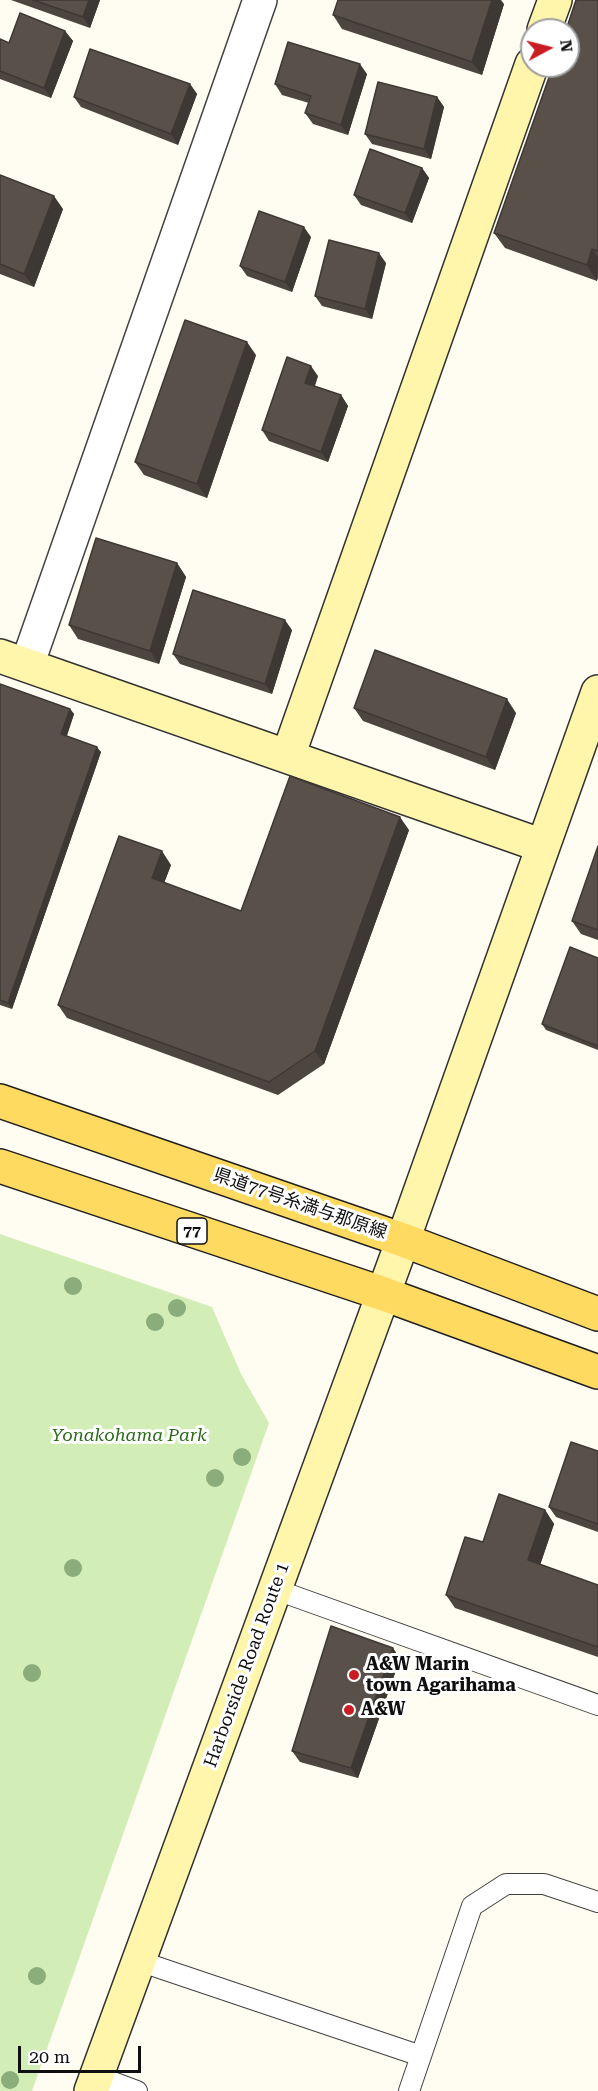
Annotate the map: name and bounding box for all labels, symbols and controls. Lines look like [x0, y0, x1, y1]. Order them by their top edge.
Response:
north arrow [520, 18, 580, 78]
text: N [556, 39, 577, 53]
street label: 県道77号糸満与那原線 [210, 1164, 390, 1244]
road number: 77 [177, 1218, 207, 1244]
park label: Yonakohama Park [51, 1425, 207, 1447]
street label: Harborside Road Route 1 [200, 1560, 294, 1770]
place label: A&W Marin town Agarihama [366, 1654, 516, 1696]
marker: A&W Marin town Agarihama [347, 1668, 361, 1682]
place label: A&W [361, 1699, 406, 1721]
marker: A&W [342, 1703, 356, 1717]
scale bar [21, 2034, 144, 2072]
text: 20 m [29, 2046, 70, 2067]

